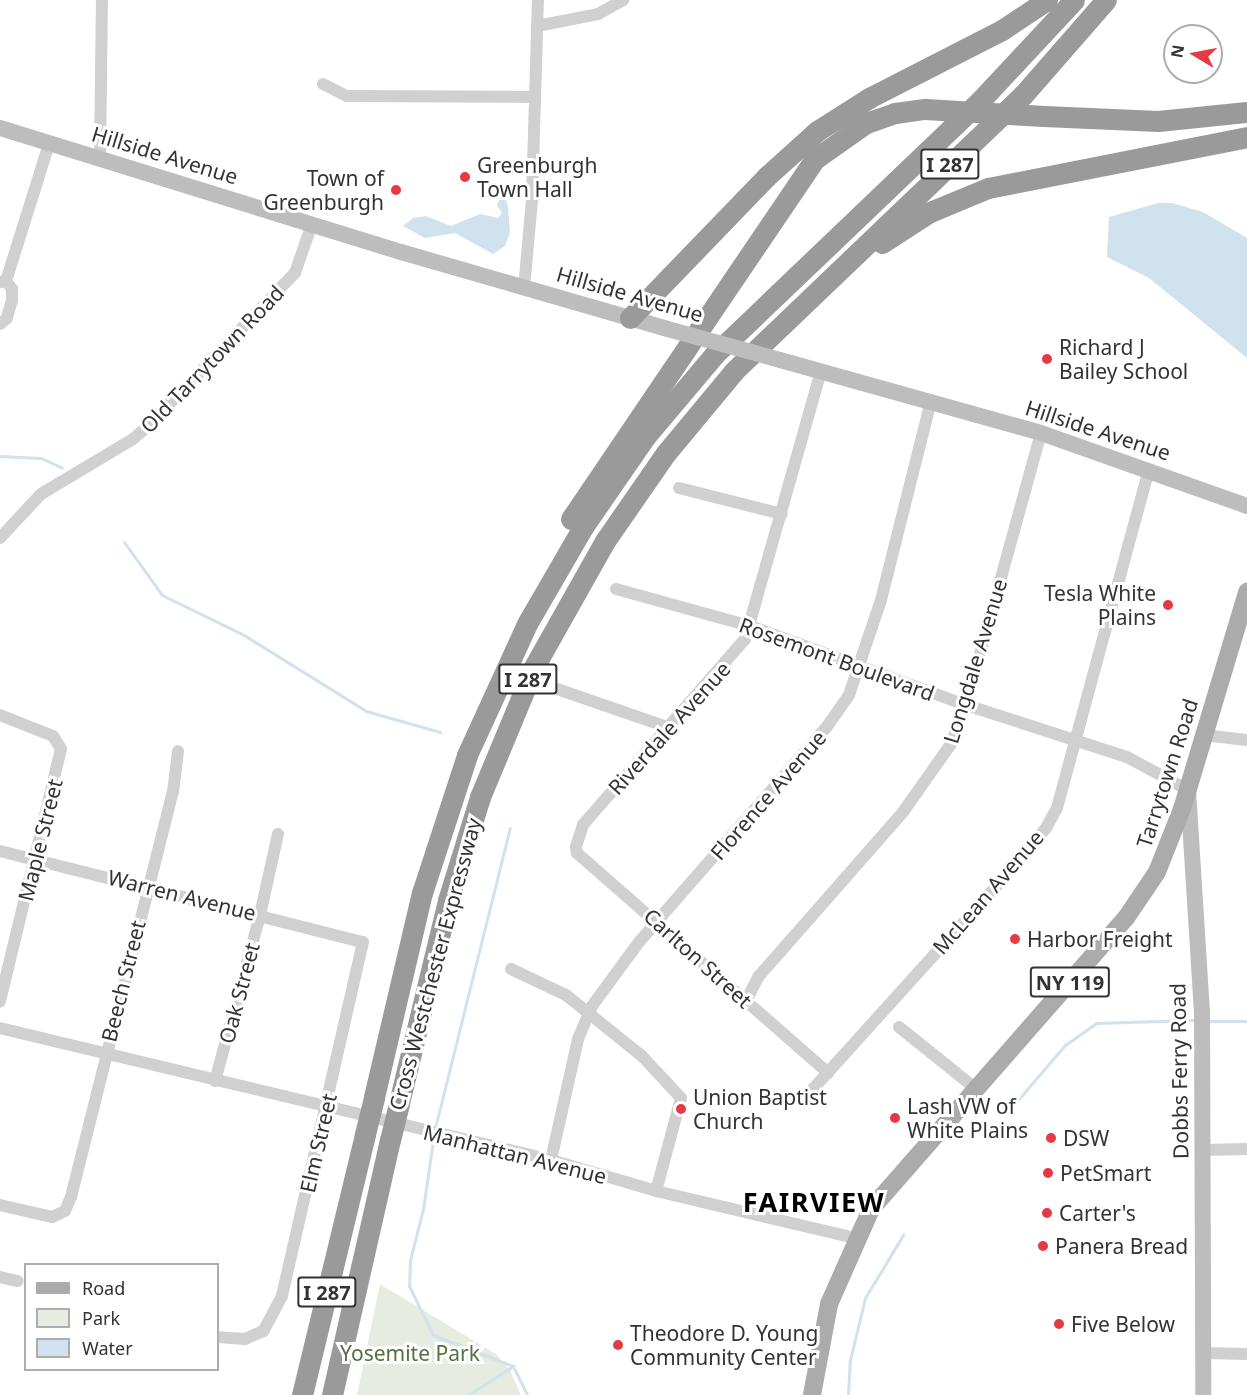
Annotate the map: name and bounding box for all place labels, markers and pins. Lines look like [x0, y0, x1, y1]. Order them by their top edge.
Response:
place label: Greenburgh Town Hall [477, 152, 597, 202]
place label: Town of Greenburgh [264, 165, 384, 215]
marker: Greenburgh Town Hall [458, 170, 472, 184]
marker: Town of Greenburgh [389, 183, 403, 197]
place label: Richard J Bailey School [1059, 334, 1188, 384]
marker: Richard J Bailey School [1040, 352, 1054, 366]
place label: Tesla White Plains [1044, 580, 1156, 630]
marker: Tesla White Plains [1161, 598, 1175, 612]
place label: Harbor Freight [1027, 926, 1173, 952]
marker: Harbor Freight [1008, 932, 1022, 946]
place label: Union Baptist Church [693, 1084, 827, 1134]
place label: Lash VW of White Plains [907, 1093, 1028, 1143]
marker: Union Baptist Church [674, 1102, 688, 1116]
marker: Lash VW of White Plains [888, 1111, 902, 1125]
place label: DSW [1063, 1125, 1109, 1151]
marker: DSW [1044, 1131, 1058, 1145]
place label: PetSmart [1060, 1160, 1151, 1186]
marker: PetSmart [1041, 1166, 1055, 1180]
place label: Carter's [1059, 1200, 1136, 1226]
marker: Carter's [1040, 1206, 1054, 1220]
place label: Panera Bread [1055, 1233, 1188, 1259]
marker: Panera Bread [1036, 1239, 1050, 1253]
place label: Five Below [1071, 1311, 1175, 1337]
marker: Five Below [1052, 1317, 1066, 1331]
place label: Theodore D. Young Community Center [630, 1320, 818, 1370]
marker: Theodore D. Young Community Center [611, 1338, 625, 1352]

